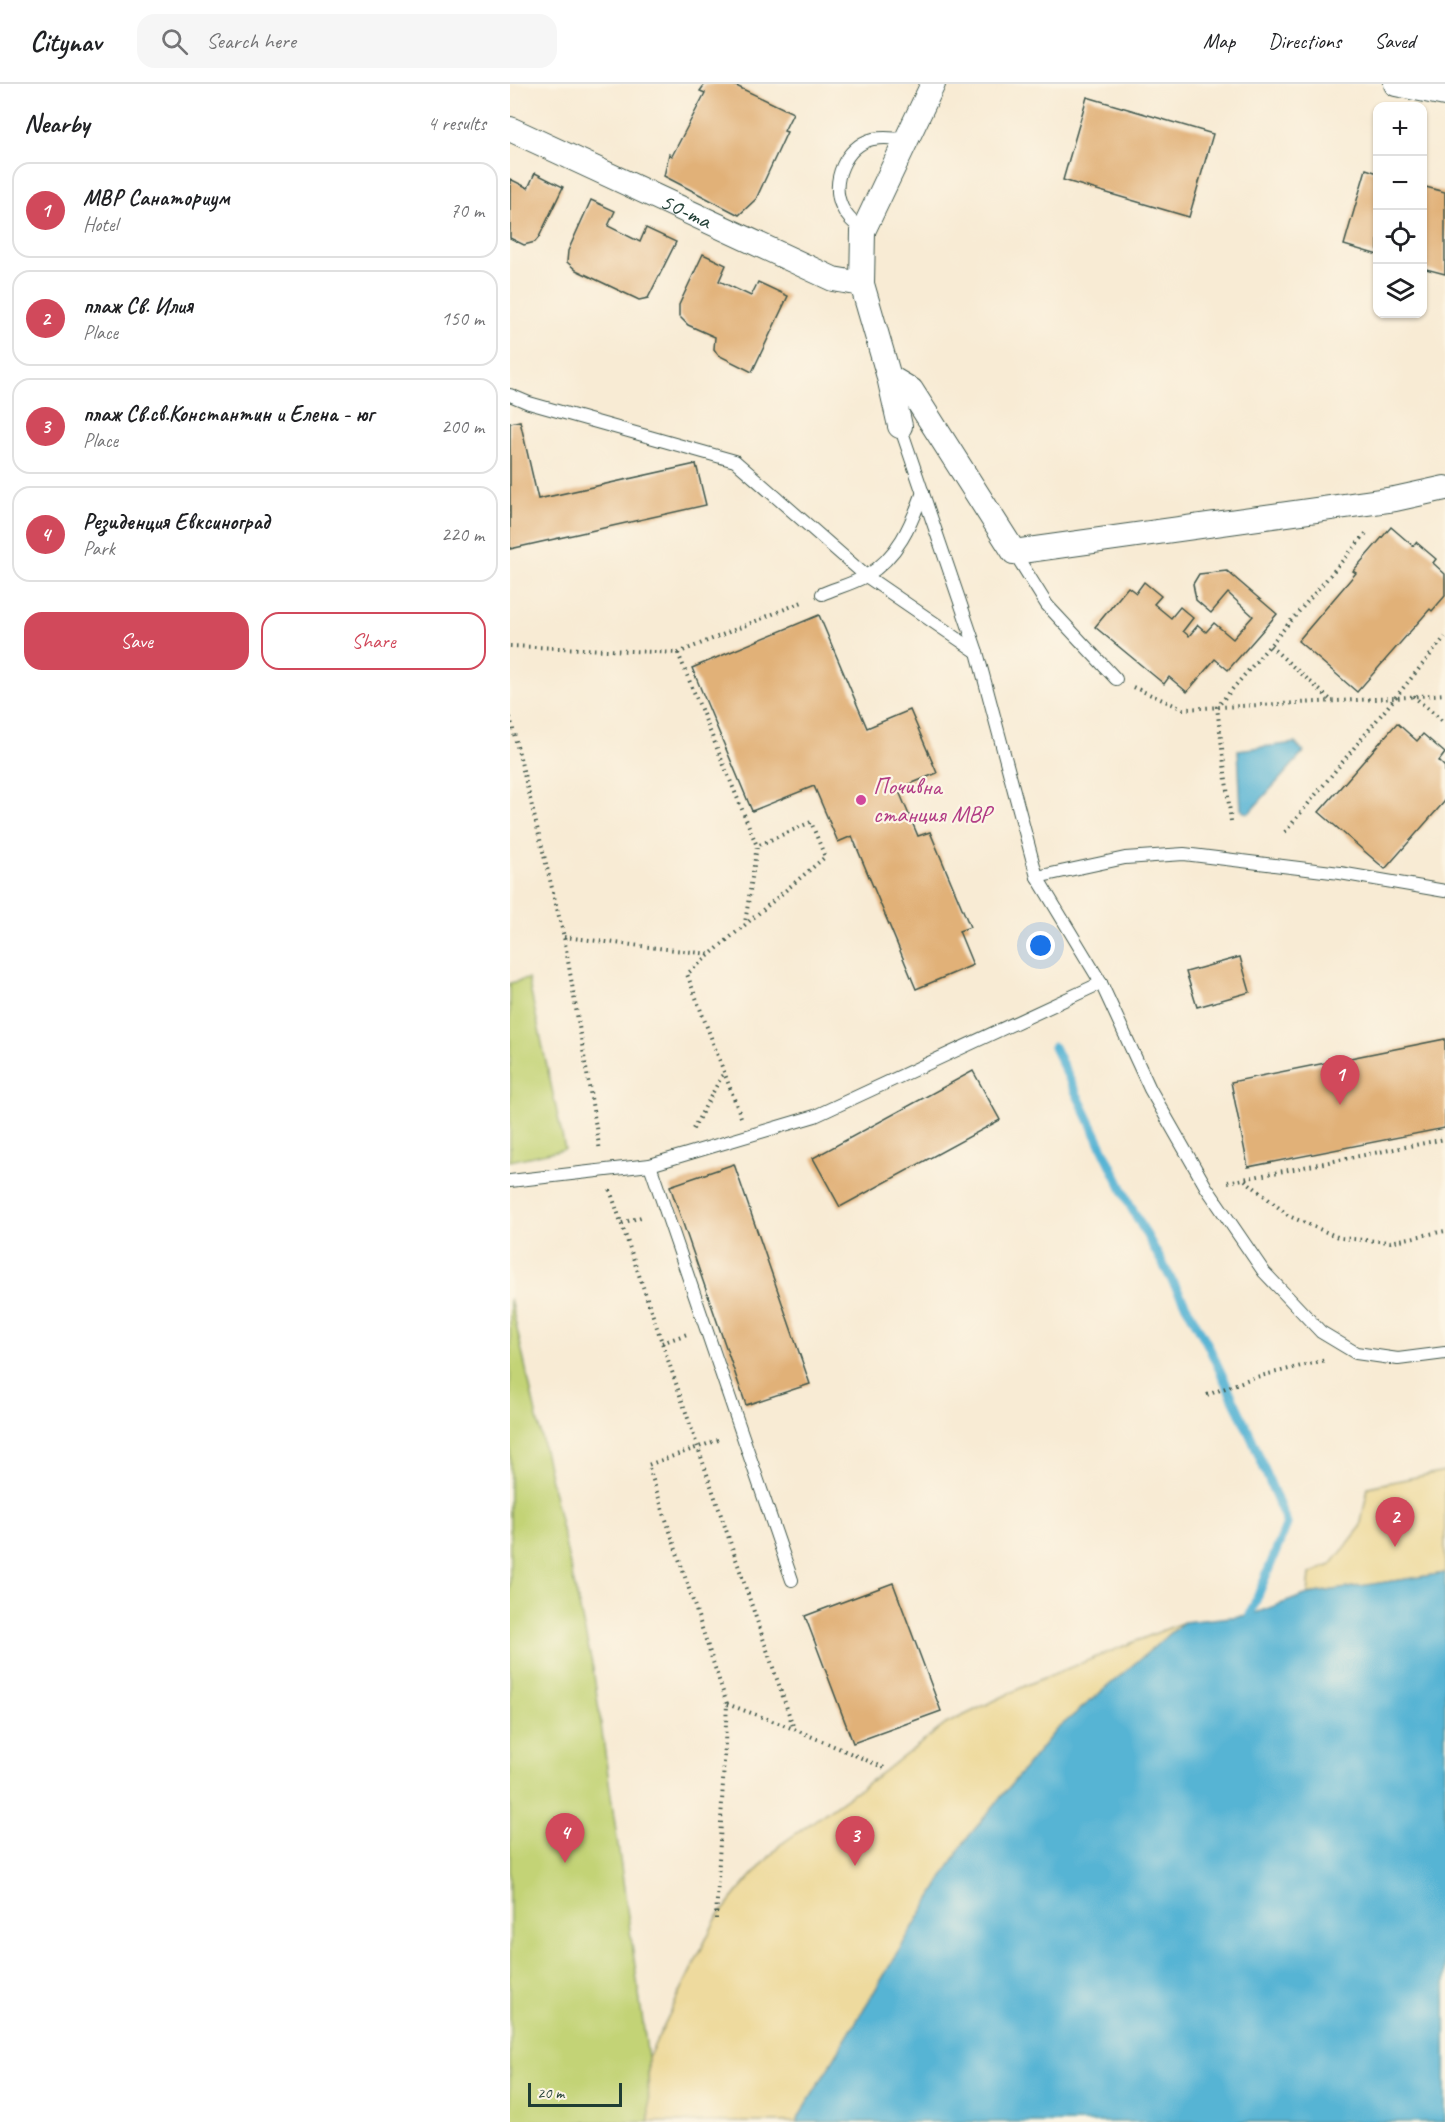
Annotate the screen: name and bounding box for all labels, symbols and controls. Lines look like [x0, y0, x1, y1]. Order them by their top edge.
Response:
search box [137, 14, 557, 68]
text: Citynav [30, 24, 101, 59]
icon: search [158, 25, 191, 58]
text: Search here [206, 27, 296, 55]
text: Map [1203, 28, 1235, 54]
text: Directions [1268, 28, 1341, 54]
text: Saved [1374, 28, 1415, 54]
map controls [1373, 102, 1427, 318]
button: + [1373, 102, 1427, 156]
text: Nearby [24, 107, 89, 140]
text: 4 results [427, 111, 486, 136]
button: − [1373, 156, 1427, 210]
text: МВР Санаториум [83, 184, 229, 212]
street label: 50-та [656, 186, 718, 236]
text: 1 [41, 198, 50, 223]
text: 70 m [450, 198, 484, 223]
button: locate [1373, 210, 1427, 264]
text: Hotel [83, 212, 118, 237]
button: layers [1373, 264, 1427, 318]
text: плаж Св. Илия [83, 292, 193, 320]
text: 2 [41, 306, 50, 331]
text: 150 m [441, 306, 484, 331]
text: Place [83, 320, 118, 345]
text: плаж Св.св.Константин и Елена - юг [83, 400, 374, 428]
text: 3 [41, 414, 50, 439]
text: 200 m [441, 414, 484, 439]
text: Place [83, 428, 118, 453]
text: Резиденция Евксиноград [83, 508, 270, 536]
text: 4 [41, 522, 50, 547]
text: 220 m [441, 522, 484, 547]
text: Park [83, 536, 115, 561]
button: Save [24, 612, 249, 670]
button: Share [261, 612, 486, 670]
place label: Почивна станция МВР [873, 771, 995, 829]
marker: Почивна станция МВР [854, 793, 868, 807]
your location [1026, 931, 1055, 960]
pin: 1 [1320, 1056, 1360, 1105]
pin: 2 [1376, 1498, 1414, 1547]
pin: 4 [546, 1814, 584, 1863]
pin: 3 [836, 1816, 874, 1866]
scale bar [528, 2080, 622, 2108]
text: 20 m [537, 2083, 564, 2103]

